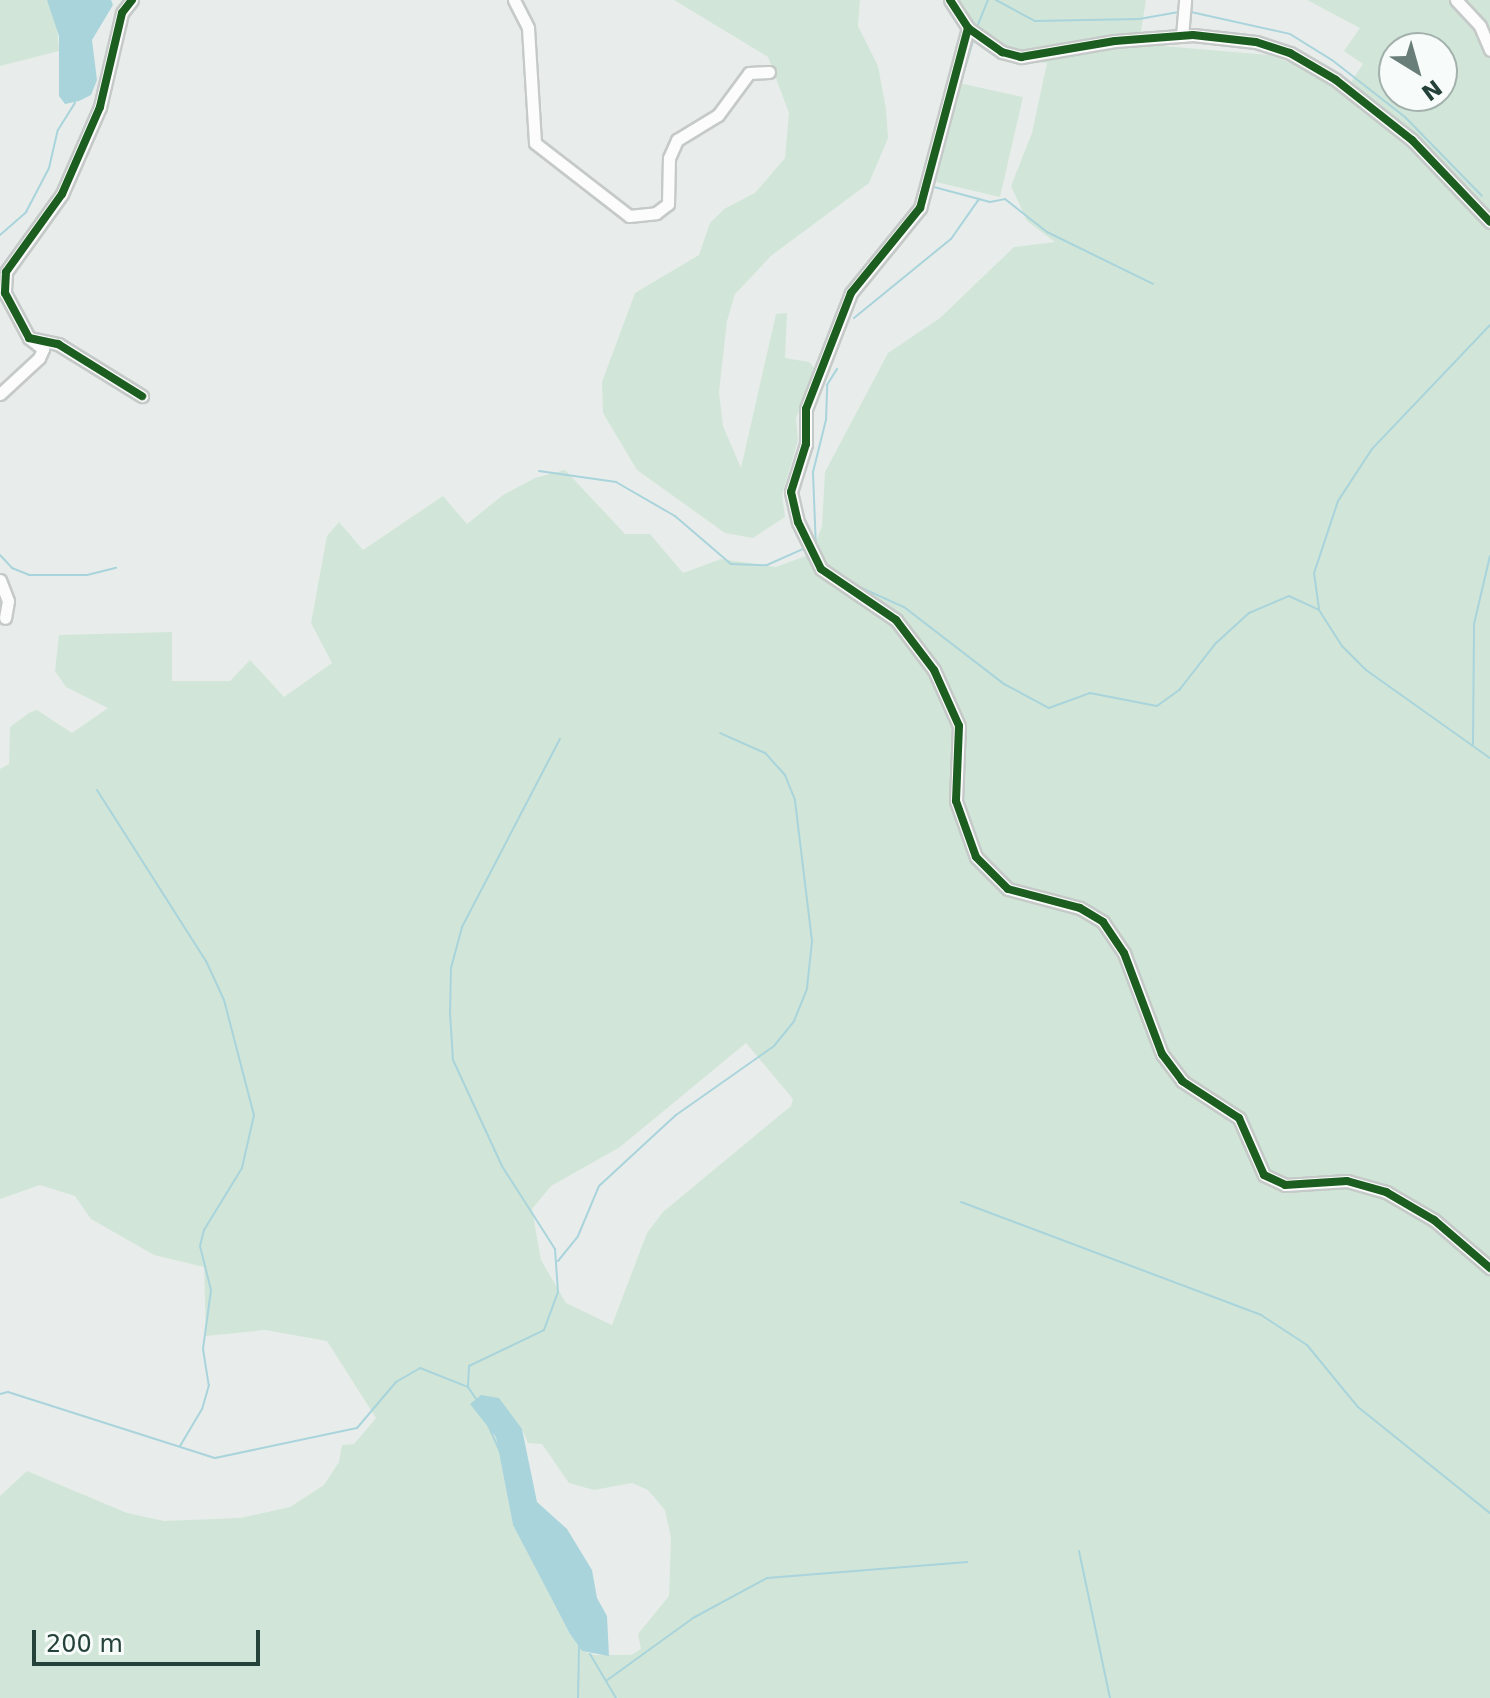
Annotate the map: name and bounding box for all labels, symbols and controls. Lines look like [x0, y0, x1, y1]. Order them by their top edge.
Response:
north arrow [1378, 32, 1458, 112]
text: N [1417, 74, 1446, 105]
scale bar [36, 1614, 264, 1664]
text: 200 m [46, 1630, 123, 1658]

